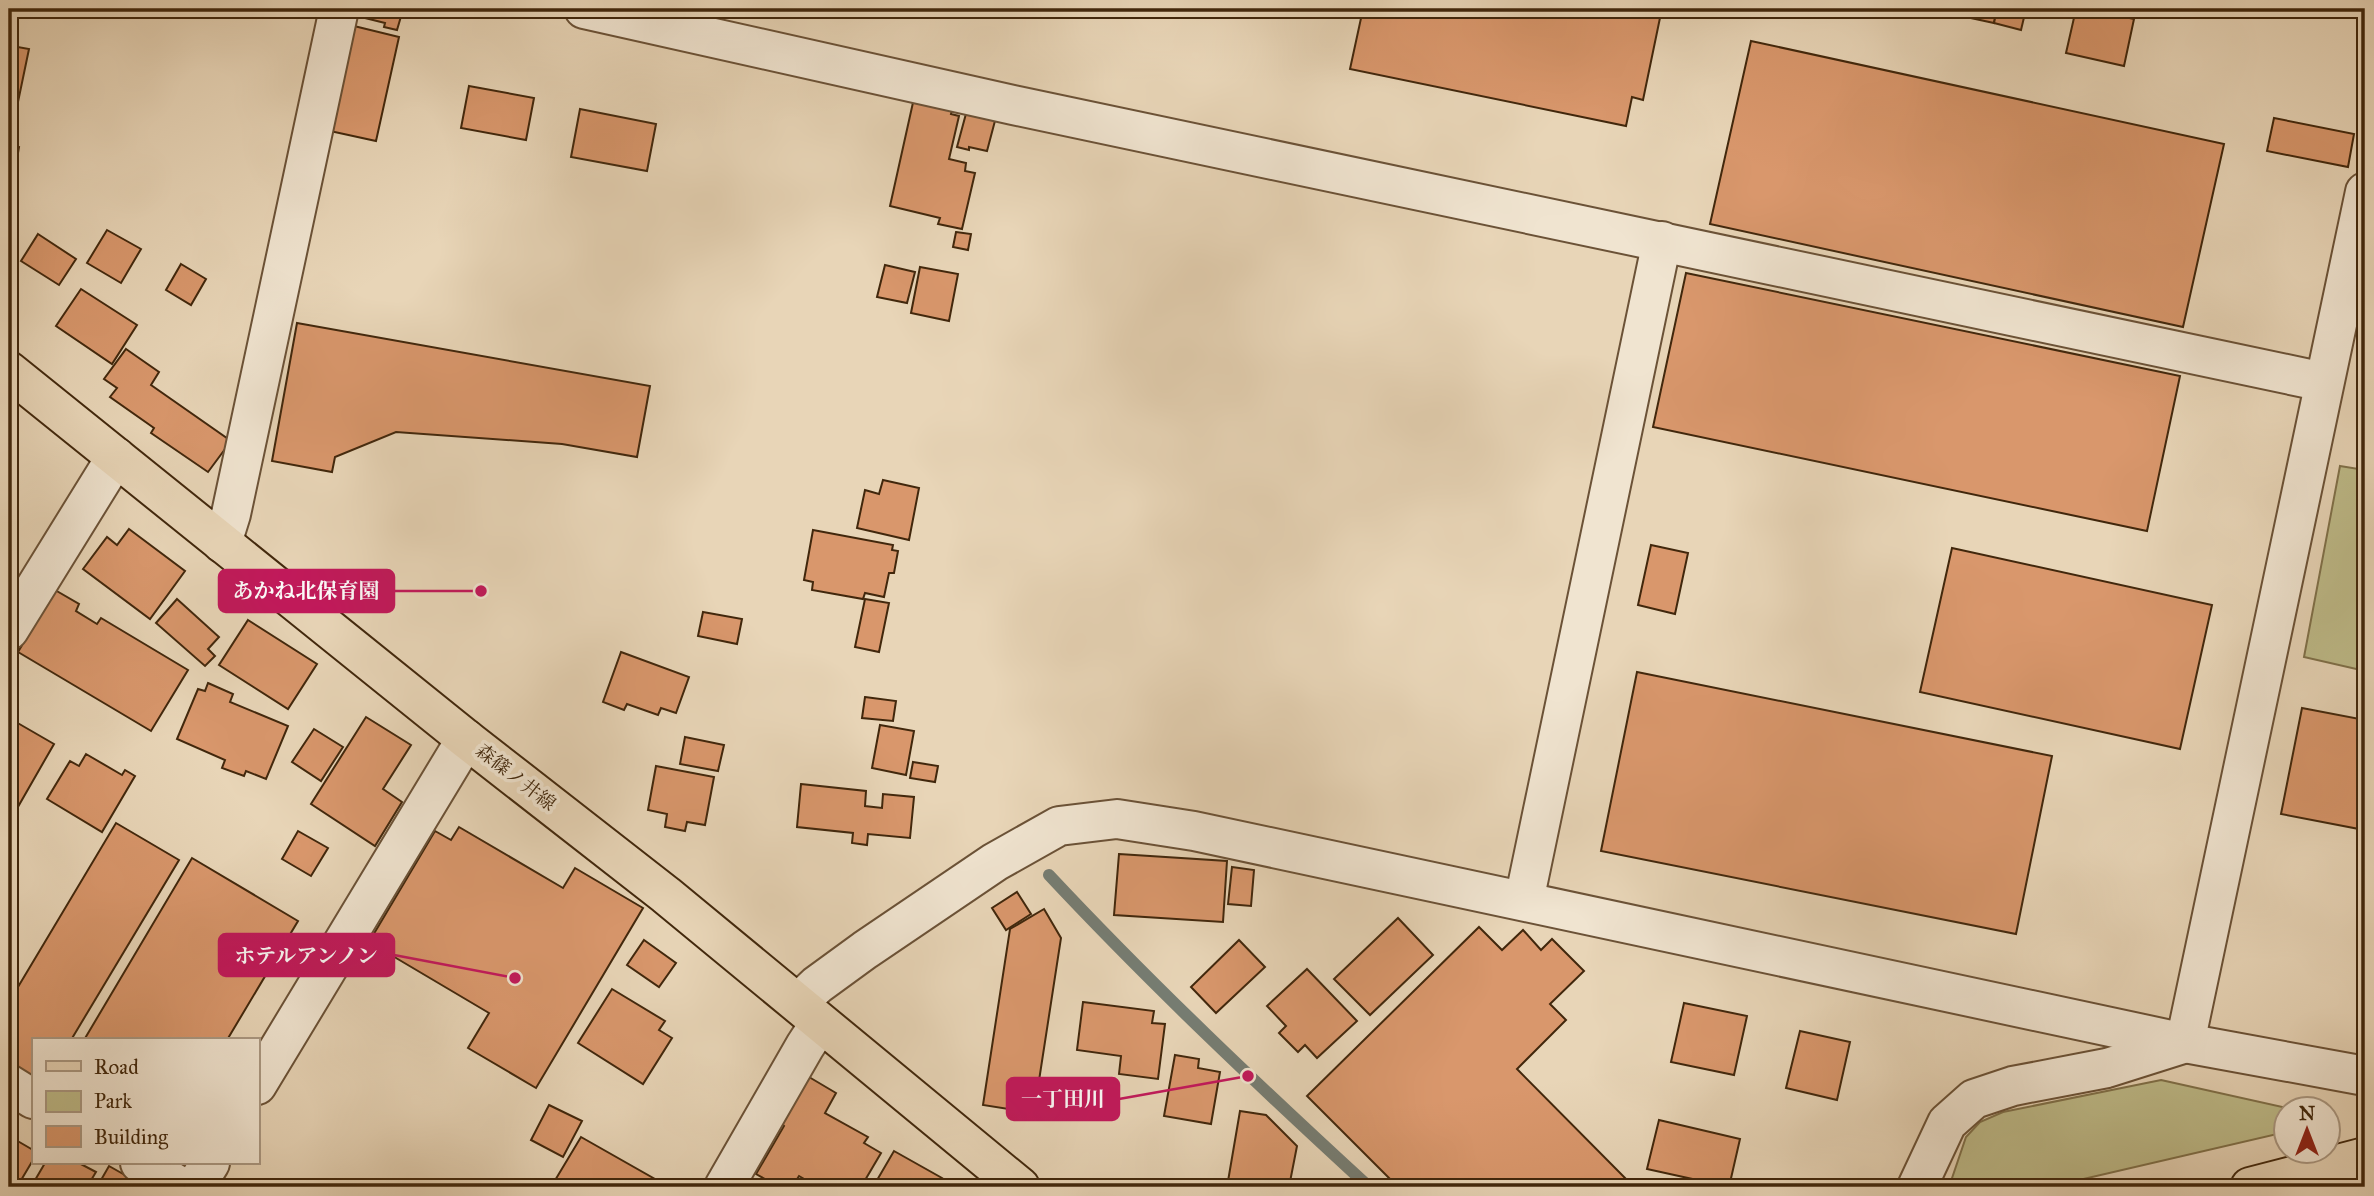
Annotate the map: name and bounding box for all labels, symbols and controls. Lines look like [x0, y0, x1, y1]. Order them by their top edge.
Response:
callout: あかね北保育園 [219, 570, 394, 612]
text: あかね北保育園 [233, 578, 380, 604]
street label: 森篠ノ井線 [471, 739, 561, 815]
callout: ホテルアンノン [219, 934, 394, 976]
text: ホテルアンノン [234, 943, 378, 969]
legend [32, 1038, 259, 1164]
text: Road [94, 1054, 139, 1080]
callout: 一丁田川 [1007, 1078, 1119, 1120]
text: 一丁田川 [1021, 1086, 1105, 1112]
text: Park [94, 1088, 132, 1114]
north arrow [2272, 1094, 2342, 1164]
text: N [2299, 1102, 2315, 1125]
text: Building [94, 1124, 168, 1150]

